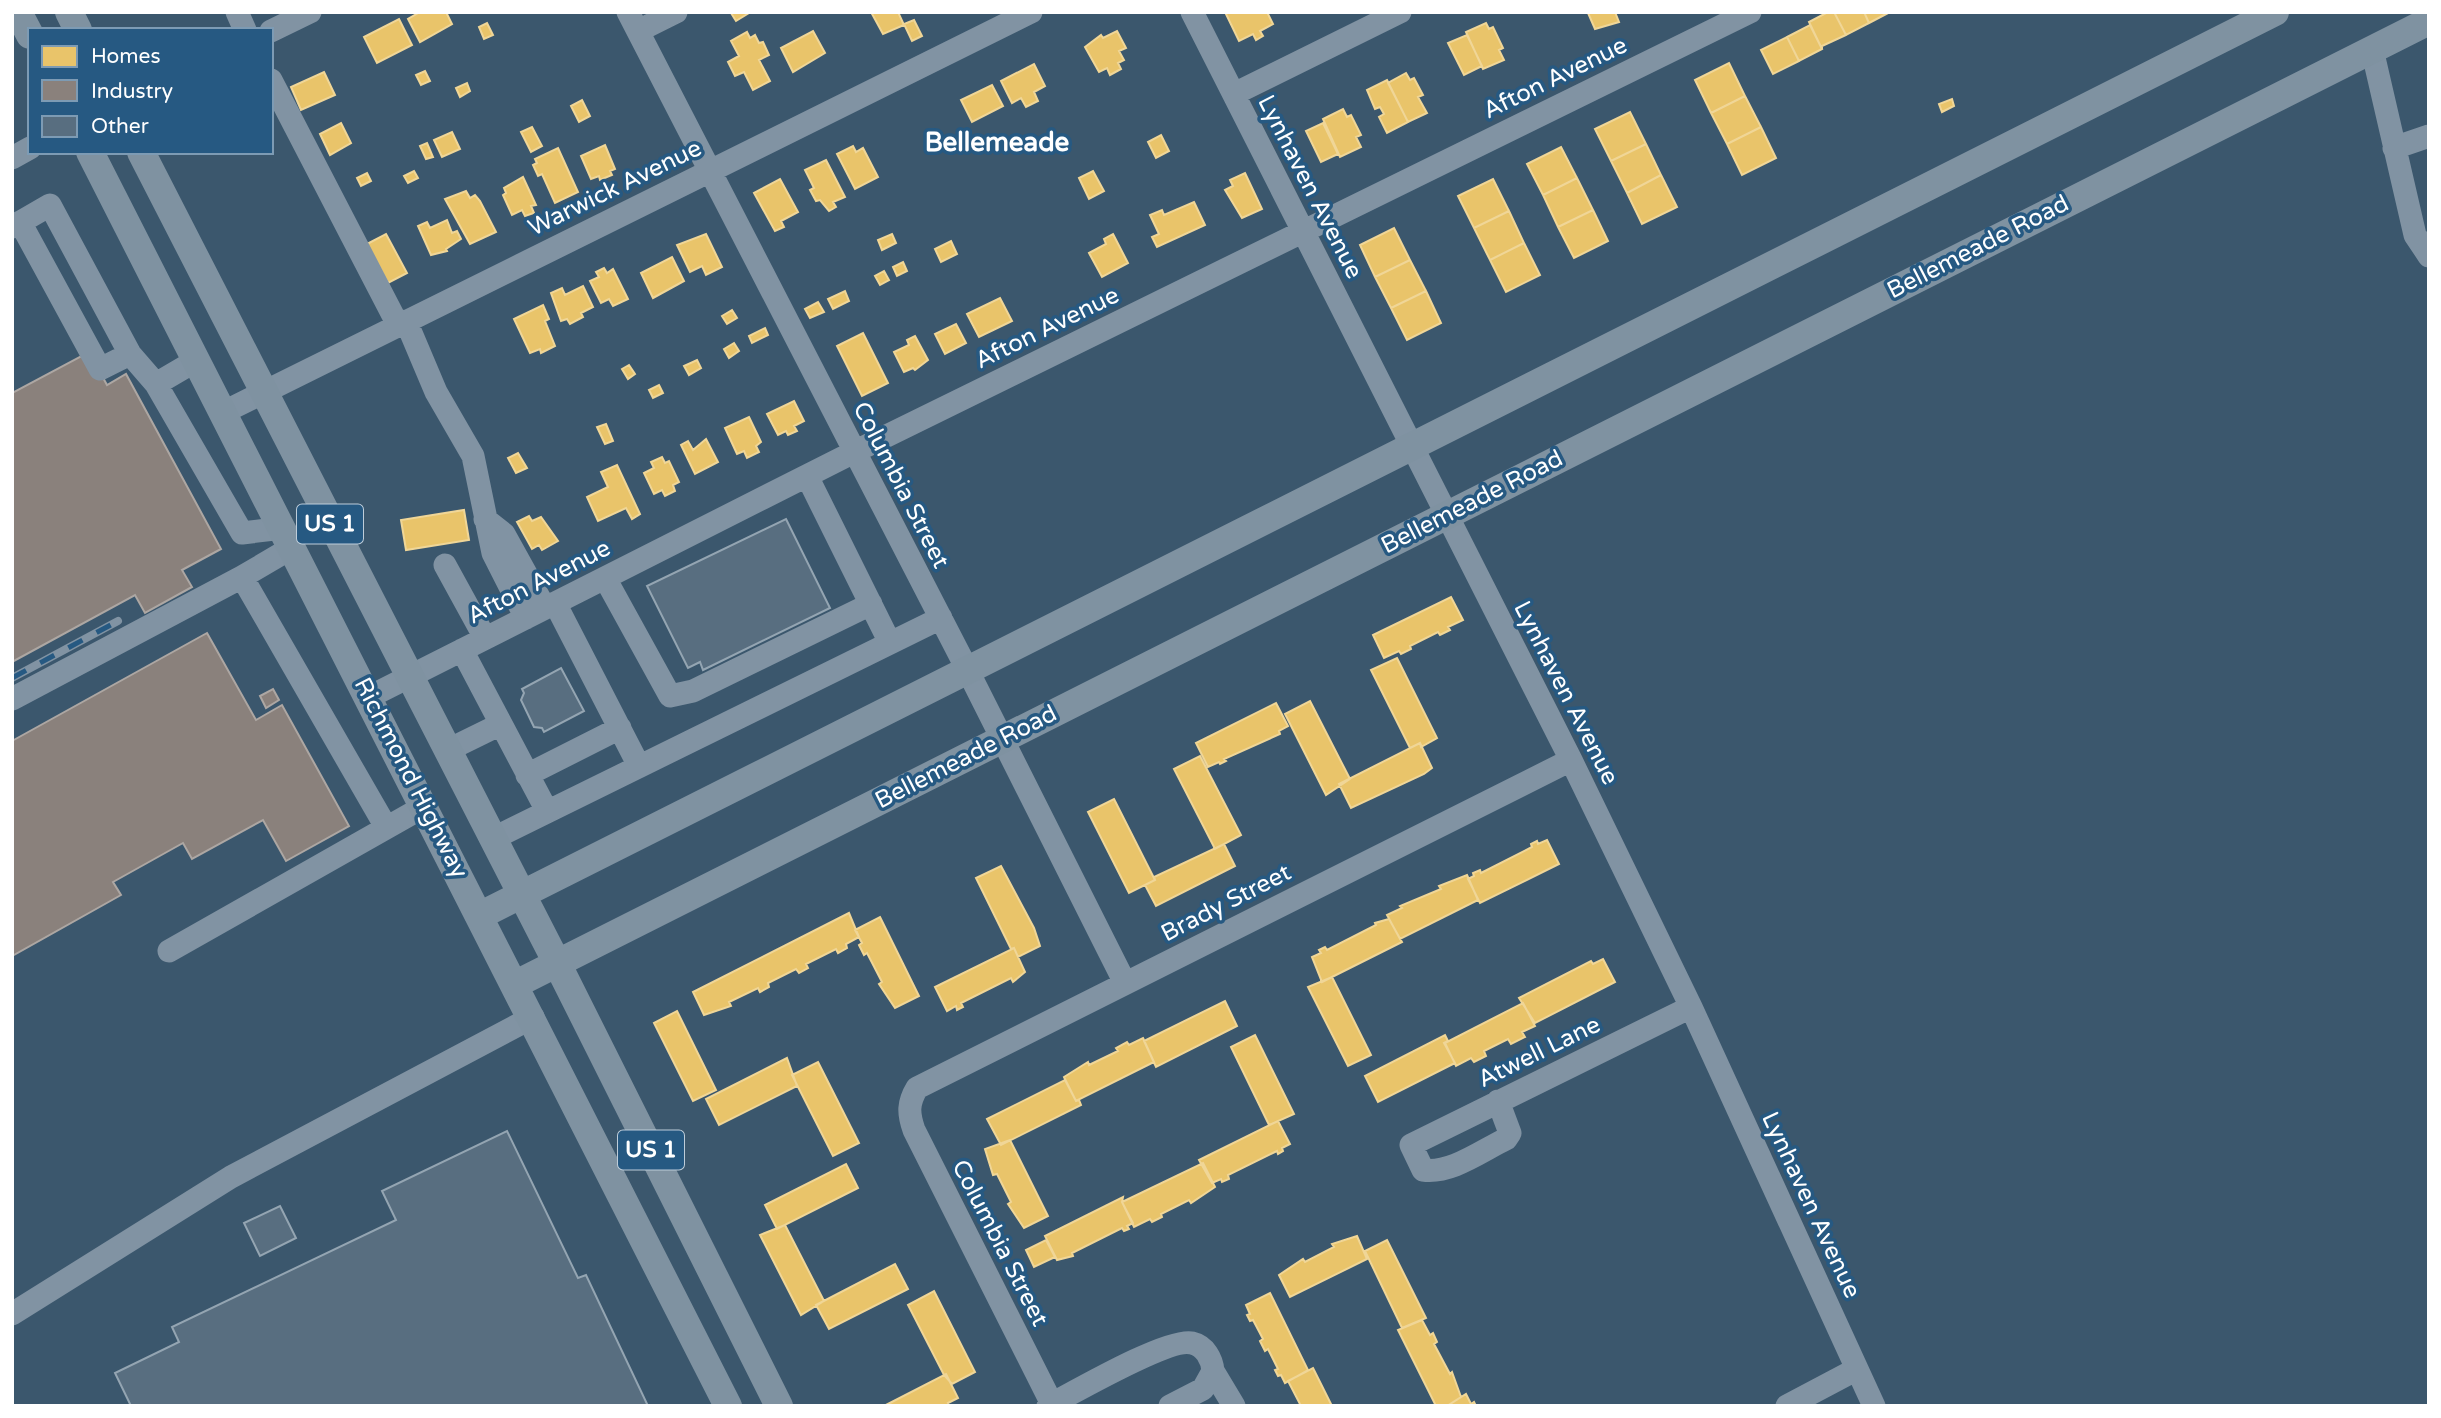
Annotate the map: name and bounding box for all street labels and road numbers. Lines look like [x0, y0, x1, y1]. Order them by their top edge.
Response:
street label: Afton Avenue [1478, 31, 1632, 125]
street label: Lynhaven Avenue [1251, 90, 1369, 284]
street label: Warwick Avenue [524, 134, 706, 242]
street label: Bellemeade Road [1882, 189, 2074, 305]
street label: Afton Avenue [970, 281, 1124, 375]
street label: Columbia Street [847, 397, 955, 573]
street label: Bellemeade Road [1376, 444, 1568, 560]
road number: US 1 [297, 504, 363, 544]
street label: Afton Avenue [463, 534, 615, 630]
street label: Lynhaven Avenue [1507, 596, 1625, 790]
street label: Richmond Highway [348, 673, 474, 883]
street label: Bellemeade Road [870, 699, 1062, 815]
street label: Brady Street [1156, 858, 1296, 948]
street label: Atwell Lane [1473, 1010, 1605, 1094]
street label: Lynhaven Avenue [1755, 1107, 1867, 1303]
road number: US 1 [618, 1130, 684, 1170]
street label: Columbia Street [946, 1155, 1054, 1331]

